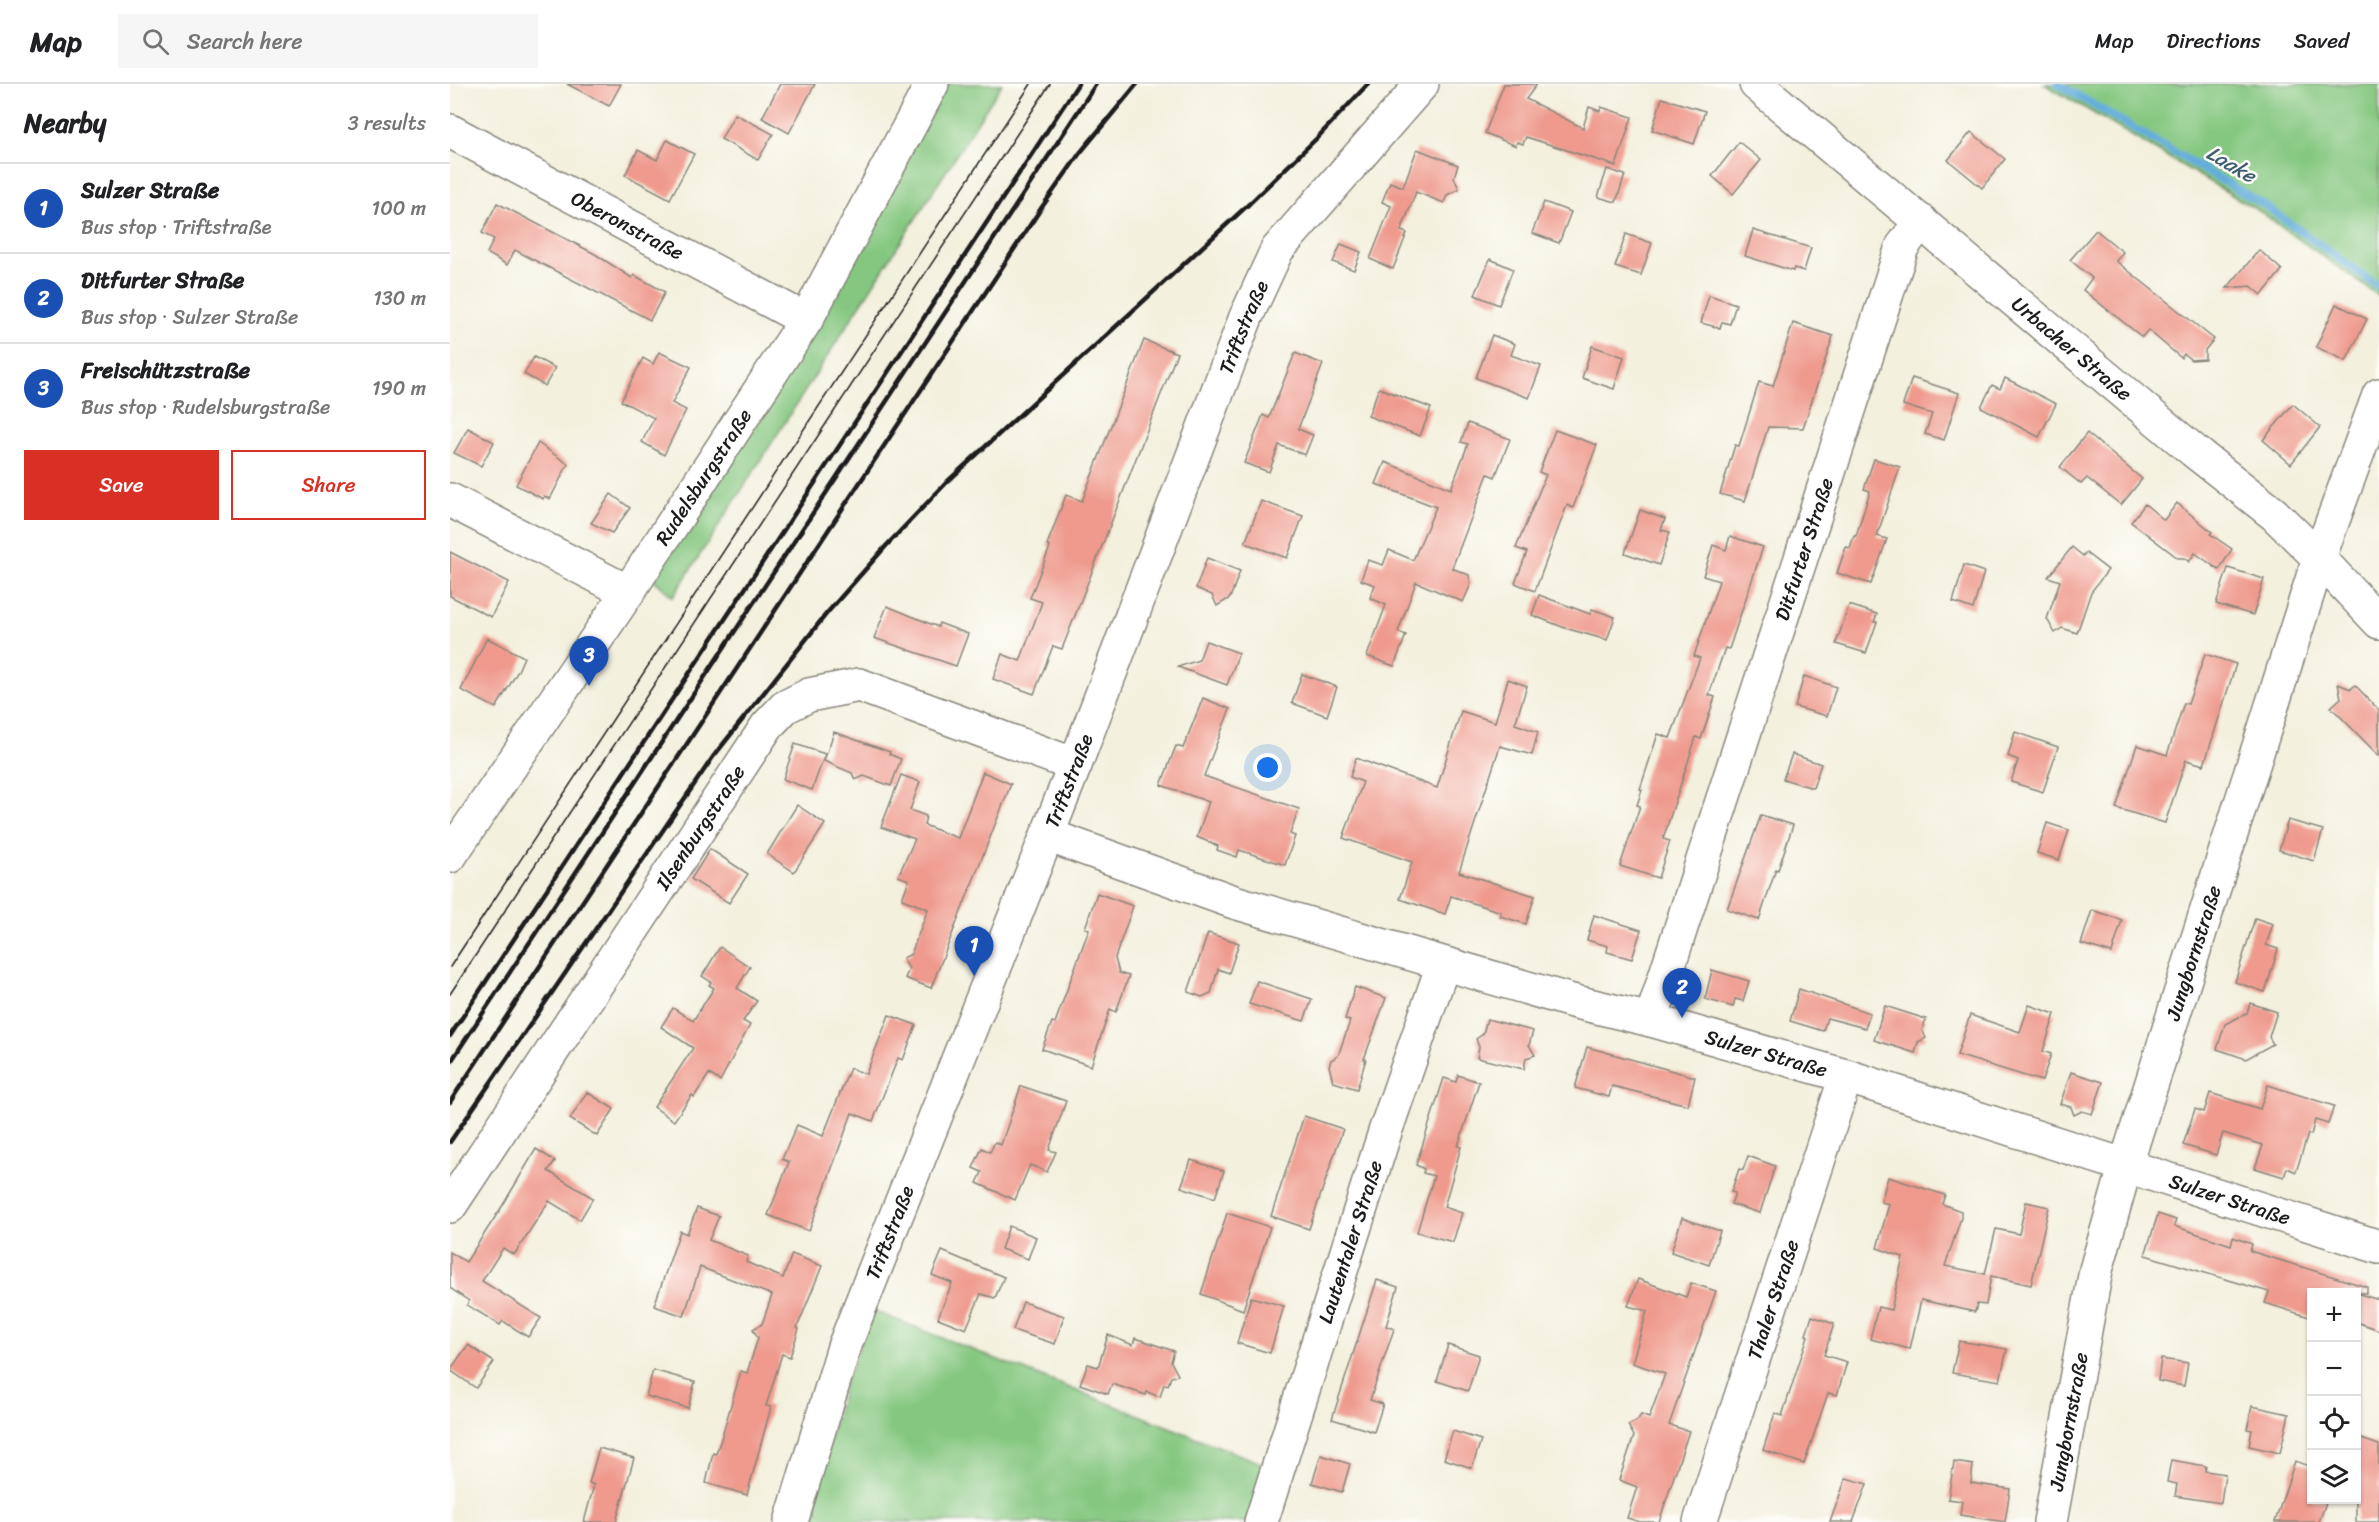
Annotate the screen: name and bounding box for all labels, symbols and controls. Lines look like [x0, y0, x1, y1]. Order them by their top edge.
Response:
search box [118, 14, 538, 68]
text: Map [30, 17, 82, 66]
text: Search here [187, 22, 303, 61]
text: Map [2095, 22, 2133, 60]
text: Directions [2166, 22, 2261, 60]
text: Saved [2294, 22, 2349, 60]
icon: search [139, 25, 172, 58]
text: Nearby [24, 100, 106, 146]
text: 3 results [348, 106, 426, 141]
water label: Laake [2199, 135, 2265, 194]
text: Sulzer Straße [81, 171, 219, 210]
street label: Oberonstraße [564, 181, 690, 270]
text: 1 [39, 191, 48, 226]
text: 100 m [372, 191, 426, 226]
text: Bus stop · Triftstraße [81, 210, 271, 245]
text: Ditfurter Straße [81, 261, 244, 300]
street label: Triftstraße [1209, 274, 1279, 379]
text: 2 [38, 281, 49, 316]
text: 130 m [373, 281, 426, 316]
street label: Urbacher Straße [2003, 288, 2140, 410]
text: Bus stop · Sulzer Straße [81, 300, 298, 335]
text: Freischützstraße [81, 351, 250, 390]
text: 3 [38, 371, 49, 406]
text: 190 m [372, 371, 426, 406]
text: Bus stop · Rudelsburgstraße [81, 390, 330, 425]
street label: Rudelsburgstraße [646, 401, 762, 553]
button: Save [24, 450, 219, 520]
button: Share [231, 450, 426, 520]
street label: Ditfurter Straße [1765, 473, 1844, 625]
pin: 3 [570, 636, 608, 686]
street label: Triftstraße [1035, 728, 1104, 833]
your location [1253, 753, 1282, 782]
street label: Ilsenburgstraße [646, 758, 755, 898]
street label: Jungbornstraße [2156, 881, 2232, 1026]
pin: 1 [954, 926, 994, 976]
pin: 2 [1662, 968, 1702, 1018]
street label: Sulzer Straße [1701, 1019, 1831, 1088]
street label: Lautentaler Straße [1308, 1156, 1393, 1328]
street label: Sulzer Straße [2164, 1164, 2295, 1235]
street label: Triftstraße [855, 1180, 925, 1285]
street label: Thaler Straße [1737, 1235, 1809, 1364]
map controls [2307, 1288, 2361, 1504]
button: + [2307, 1288, 2361, 1342]
button: − [2307, 1342, 2361, 1396]
street label: Jungbornstraße [2039, 1350, 2099, 1495]
button: locate [2307, 1396, 2361, 1450]
button: layers [2307, 1450, 2361, 1504]

